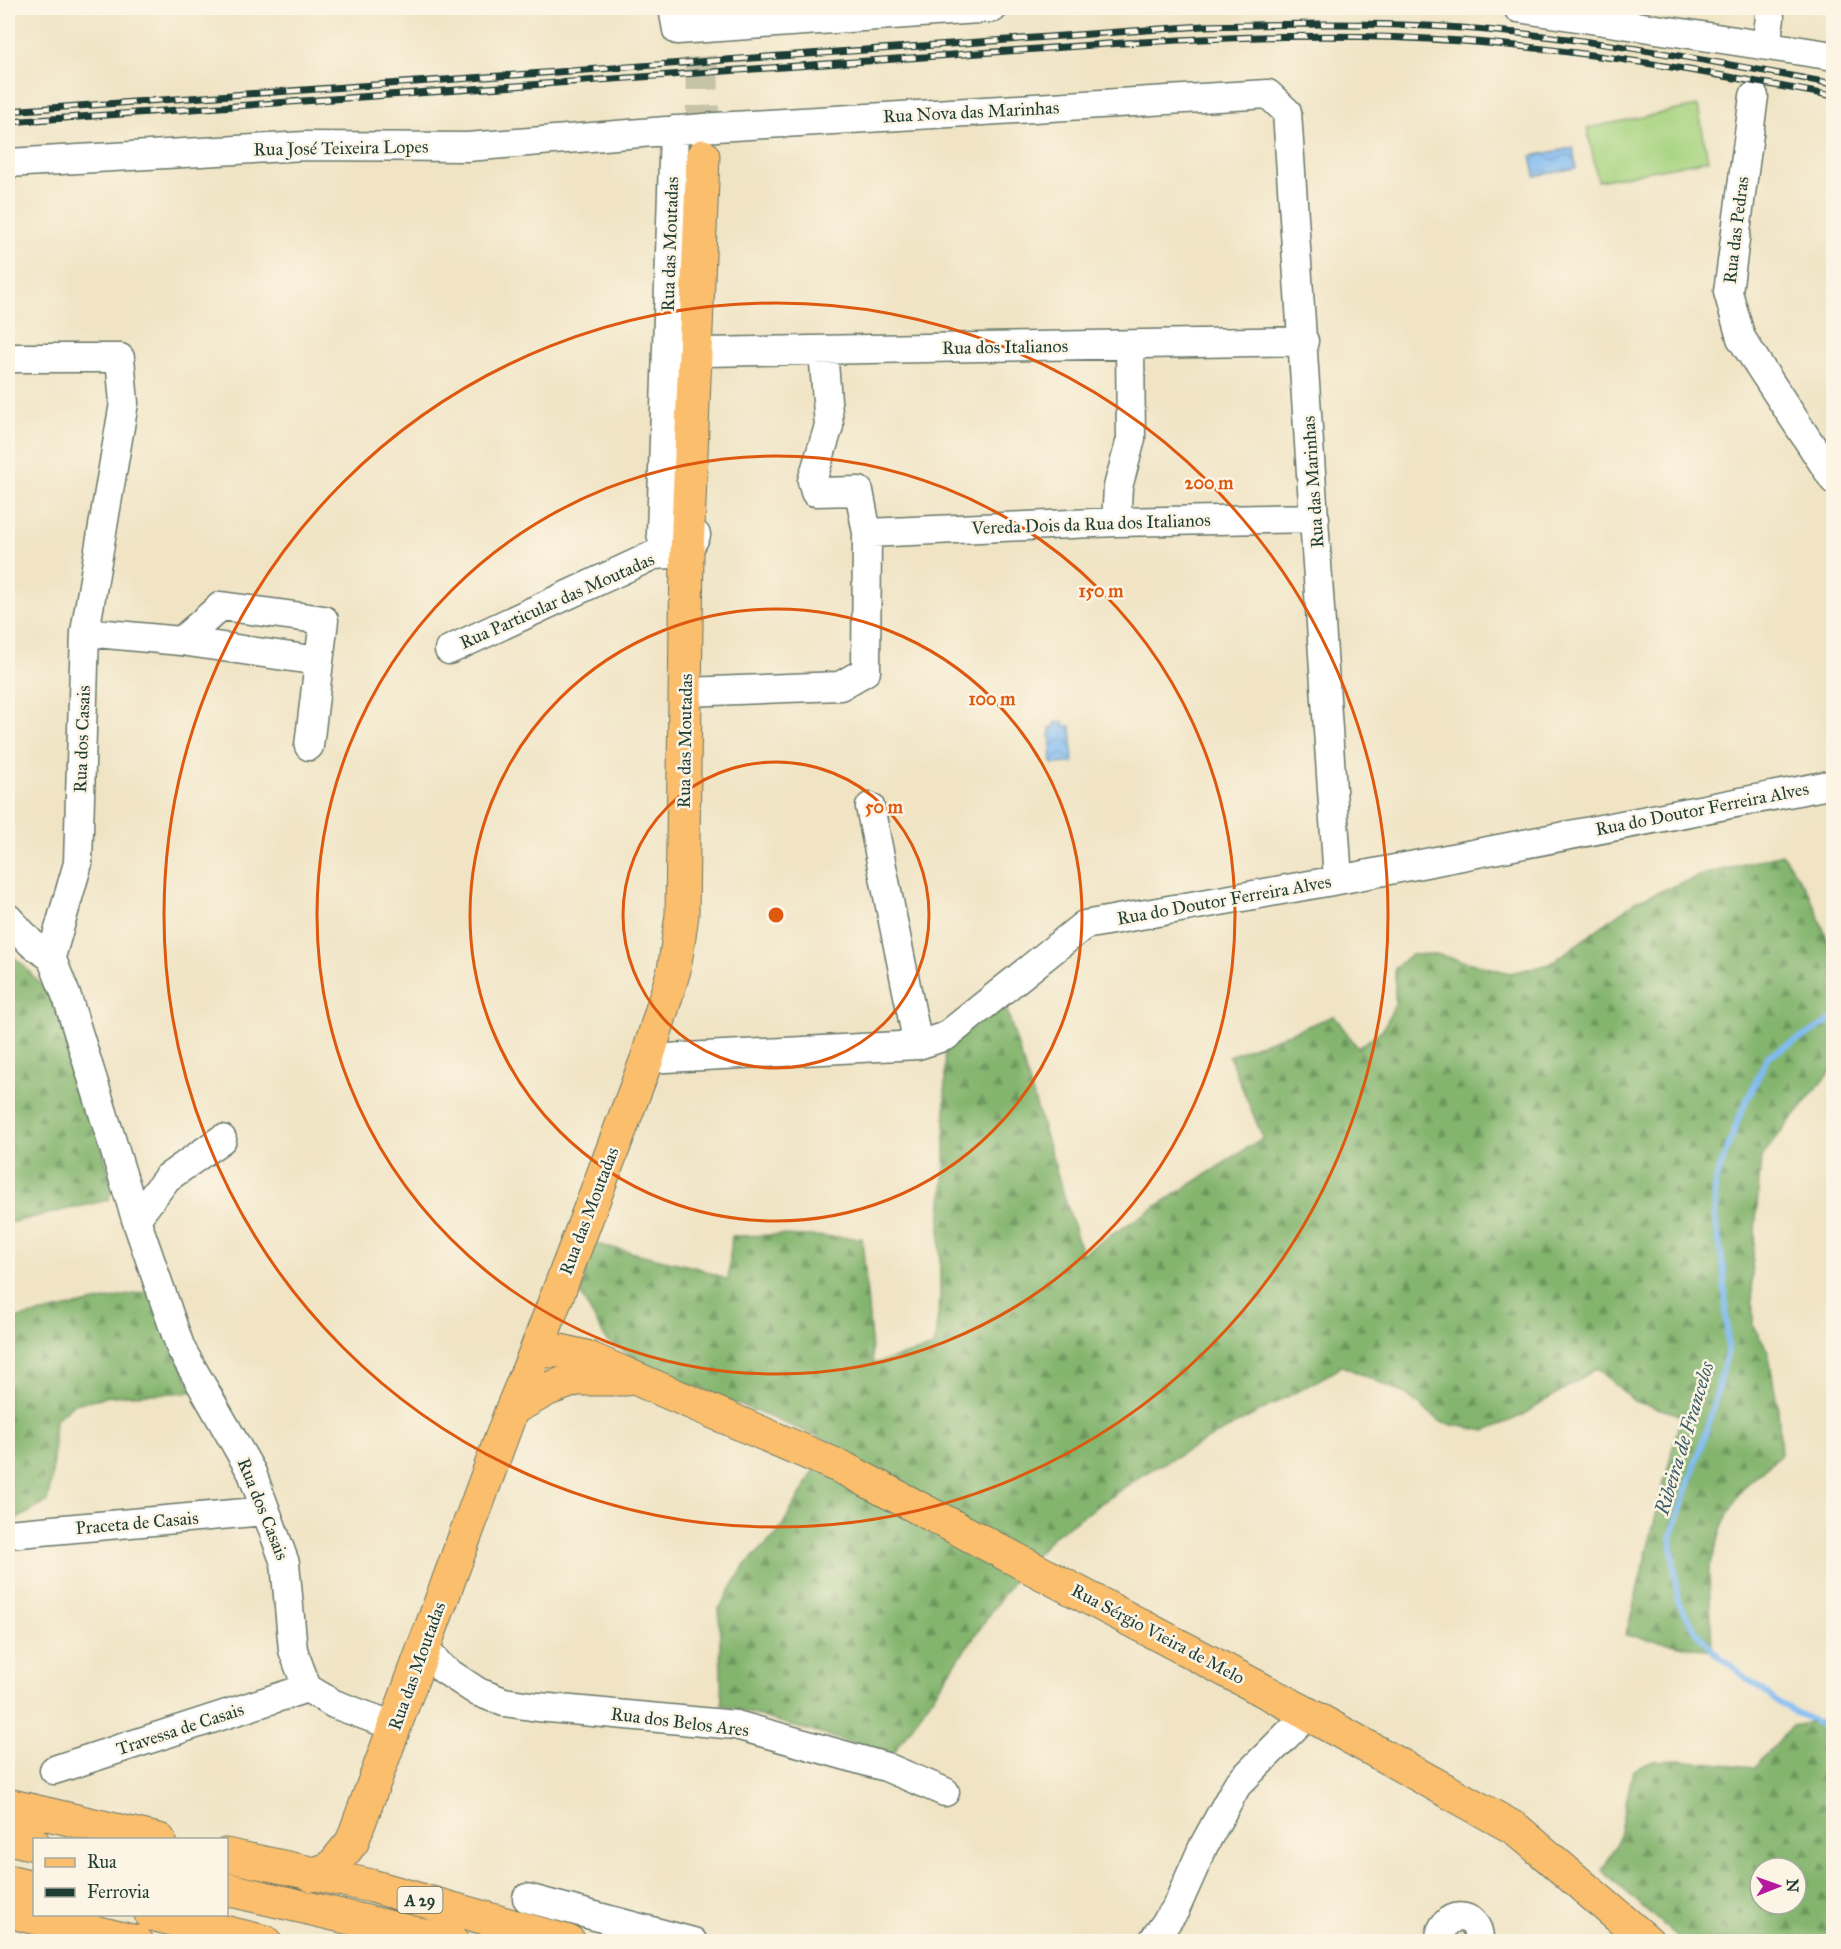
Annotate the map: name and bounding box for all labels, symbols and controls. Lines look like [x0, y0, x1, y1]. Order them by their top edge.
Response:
street label: Rua Nova das Marinhas [882, 96, 1060, 128]
street label: Rua José Teixeira Lopes [253, 135, 429, 162]
street label: Rua das Pedras [1719, 175, 1753, 285]
street label: Rua das Moutadas [657, 176, 683, 312]
street label: Rua dos Italianos [942, 335, 1068, 359]
street label: Rua das Marinhas [1297, 415, 1329, 549]
text: 200 m [1185, 472, 1234, 494]
street label: Vereda Dois da Rua dos Italianos [970, 509, 1211, 539]
street label: Rua Particular das Moutadas [456, 548, 658, 654]
text: 150 m [1079, 580, 1124, 602]
street label: Rua das Moutadas [673, 673, 697, 809]
street label: Rua dos Casais [69, 685, 95, 793]
text: 100 m [969, 688, 1016, 710]
street label: Rua do Doutor Ferreira Alves [1593, 777, 1811, 841]
text: 50 m [865, 796, 904, 818]
street label: Rua do Doutor Ferreira Alves [1115, 870, 1333, 930]
centre of rings [766, 905, 786, 925]
street label: Rua das Moutadas [555, 1144, 623, 1278]
water label: Ribeira de Francelos [1649, 1357, 1719, 1518]
street label: Rua dos Casais [233, 1455, 293, 1563]
street label: Praceta de Casais [75, 1507, 199, 1539]
street label: Rua Sérgio Vieira de Melo [1067, 1579, 1248, 1690]
street label: Rua das Moutadas [384, 1599, 450, 1733]
street label: Travessa de Casais [114, 1698, 246, 1760]
street label: Rua dos Belos Ares [610, 1703, 750, 1741]
legend [33, 1838, 228, 1916]
text: Rua [87, 1851, 117, 1873]
north arrow [1748, 1856, 1808, 1916]
text: N [1783, 1879, 1802, 1893]
text: Ferrovia [87, 1881, 150, 1903]
road number: A 29 [398, 1887, 442, 1913]

